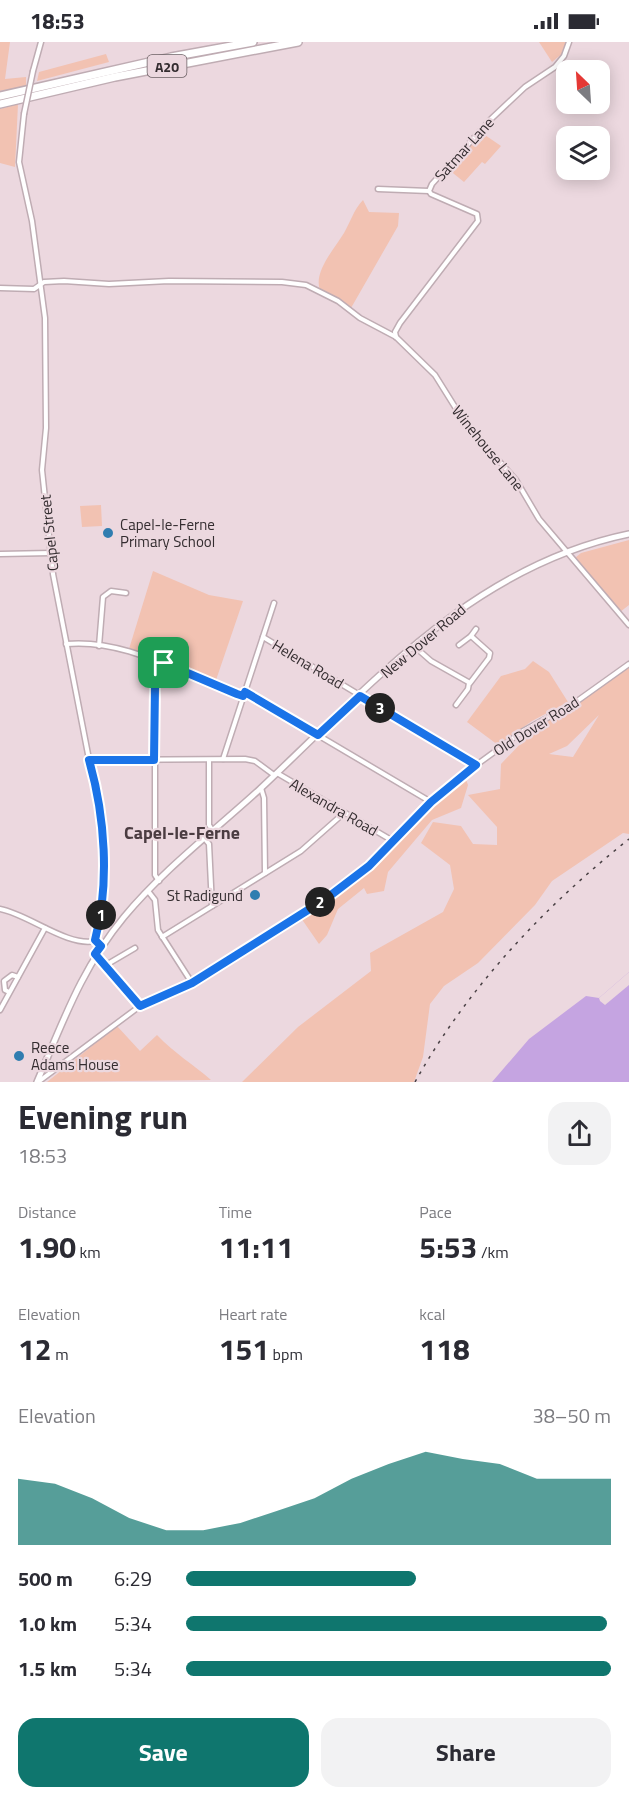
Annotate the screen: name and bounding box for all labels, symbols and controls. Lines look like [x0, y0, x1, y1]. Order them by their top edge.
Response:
text: 18:53 [30, 4, 85, 38]
road number: A20 [148, 55, 186, 77]
north arrow [556, 60, 610, 114]
map controls [556, 60, 610, 180]
street label: Satmar Lane [429, 112, 499, 186]
button: layers [556, 126, 610, 180]
street label: Winehouse Lane [446, 400, 530, 496]
street label: Capel Street [33, 493, 64, 572]
place label: Capel-le-Ferne Primary School [120, 513, 215, 553]
marker: Capel-le-Ferne Primary School [101, 526, 115, 540]
street label: New Dover Road [375, 598, 471, 684]
street label: Helena Road [268, 634, 348, 694]
pin [138, 637, 189, 688]
icon: arrive [147, 646, 180, 679]
street label: Old Dover Road [488, 690, 584, 762]
pin: 3 [365, 693, 395, 723]
text: 3 [376, 696, 384, 720]
street label: Alexandra Road [286, 772, 382, 842]
district label: Capel-le-Ferne [124, 819, 240, 846]
place label: St Radigund [167, 884, 243, 907]
pin: 2 [305, 887, 335, 917]
marker: St Radigund [248, 888, 262, 902]
text: 2 [316, 890, 324, 914]
pin: 1 [86, 900, 116, 930]
text: 1 [97, 903, 105, 927]
place label: Reece Adams House [31, 1036, 119, 1076]
marker: Reece Adams House [12, 1049, 26, 1063]
text: Evening run [18, 1092, 188, 1142]
button: share [548, 1102, 611, 1165]
text: 18:53 [18, 1140, 67, 1171]
text: Distance [18, 1200, 76, 1224]
text: Time [219, 1200, 252, 1224]
text: Pace [419, 1200, 452, 1224]
text: 1.90 [18, 1224, 76, 1270]
text: 11:11 [219, 1224, 294, 1270]
text: 5:53 [419, 1224, 477, 1270]
text: km [76, 1240, 101, 1264]
text: /km [477, 1240, 509, 1264]
text: Elevation [18, 1302, 80, 1326]
text: Heart rate [219, 1302, 287, 1326]
text: kcal [419, 1302, 445, 1326]
text: 12 [18, 1326, 52, 1372]
text: 151 [219, 1326, 269, 1372]
text: 118 [419, 1326, 470, 1372]
text: m [52, 1342, 69, 1366]
text: bpm [269, 1342, 303, 1366]
text: Elevation [18, 1400, 96, 1431]
text: 38–50 m [532, 1400, 611, 1431]
text: 500 m [18, 1563, 73, 1594]
text: 6:29 [114, 1563, 152, 1594]
text: 1.0 km [18, 1608, 77, 1639]
text: 5:34 [114, 1608, 152, 1639]
text: 1.5 km [18, 1653, 77, 1684]
text: 5:34 [114, 1653, 152, 1684]
button: Save [18, 1718, 309, 1787]
button: Share [321, 1718, 611, 1787]

